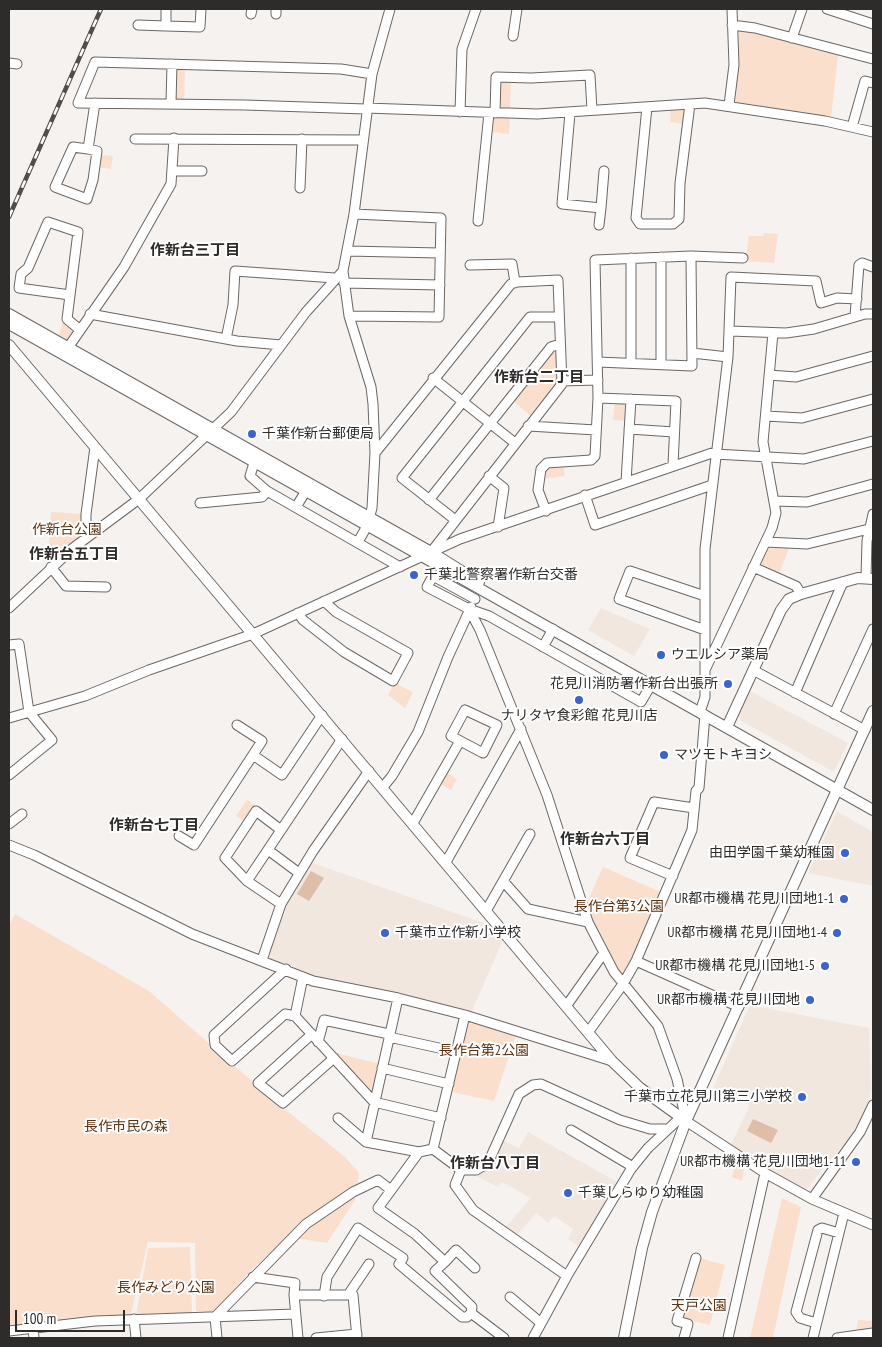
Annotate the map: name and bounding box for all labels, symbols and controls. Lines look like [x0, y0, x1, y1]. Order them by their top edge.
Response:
district label: 作新台三丁目 [150, 242, 240, 260]
district label: 作新台二丁目 [494, 369, 584, 387]
place label: 千葉作新台郵便局 [262, 426, 374, 442]
marker: 千葉作新台郵便局 [246, 428, 258, 440]
park label: 作新台公園 [32, 522, 102, 538]
district label: 作新台五丁目 [29, 546, 119, 564]
place label: 千葉北警察署作新台交番 [424, 567, 578, 583]
marker: 千葉北警察署作新台交番 [408, 569, 420, 581]
place label: ウエルシア薬局 [671, 647, 769, 663]
marker: ウエルシア薬局 [655, 649, 667, 661]
place label: 花見川消防署作新台出張所 [550, 676, 718, 692]
marker: 花見川消防署作新台出張所 [722, 678, 734, 690]
marker: ナリタヤ食彩館 花見川店 [573, 694, 585, 706]
place label: ナリタヤ食彩館 花見川店 [501, 708, 657, 724]
place label: マツモトキヨシ [674, 747, 772, 763]
marker: マツモトキヨシ [658, 749, 670, 761]
district label: 作新台七丁目 [109, 817, 199, 835]
district label: 作新台六丁目 [560, 831, 650, 849]
place label: 由田学園千葉幼稚園 [709, 845, 835, 861]
marker: 由田学園千葉幼稚園 [839, 847, 851, 859]
place label: UR都市機構 花見川団地1-1 [674, 891, 834, 907]
marker: UR都市機構 花見川団地1-1 [838, 893, 850, 905]
park label: 長作台第3公園 [574, 899, 664, 915]
place label: 千葉市立作新小学校 [395, 925, 521, 941]
place label: UR都市機構 花見川団地1-4 [667, 925, 827, 941]
marker: 千葉市立作新小学校 [379, 927, 391, 939]
marker: UR都市機構 花見川団地1-4 [831, 927, 843, 939]
place label: UR都市機構 花見川団地1-5 [655, 958, 815, 974]
marker: UR都市機構 花見川団地1-5 [819, 960, 831, 972]
place label: UR都市機構 花見川団地 [657, 992, 800, 1008]
marker: UR都市機構 花見川団地 [804, 994, 816, 1006]
park label: 長作台第2公園 [439, 1043, 529, 1059]
place label: 千葉市立花見川第三小学校 [624, 1089, 792, 1105]
marker: 千葉市立花見川第三小学校 [796, 1091, 808, 1103]
park label: 長作市民の森 [84, 1119, 168, 1135]
place label: UR都市機構 花見川団地1-11 [680, 1154, 846, 1170]
district label: 作新台八丁目 [450, 1155, 540, 1173]
marker: UR都市機構 花見川団地1-11 [850, 1156, 862, 1168]
place label: 千葉しらゆり幼稚園 [578, 1185, 704, 1201]
marker: 千葉しらゆり幼稚園 [562, 1187, 574, 1199]
park label: 長作みどり公園 [117, 1280, 215, 1296]
park label: 天戸公園 [671, 1298, 727, 1314]
scale bar [18, 1300, 128, 1332]
text: 100 m [23, 1309, 56, 1328]

